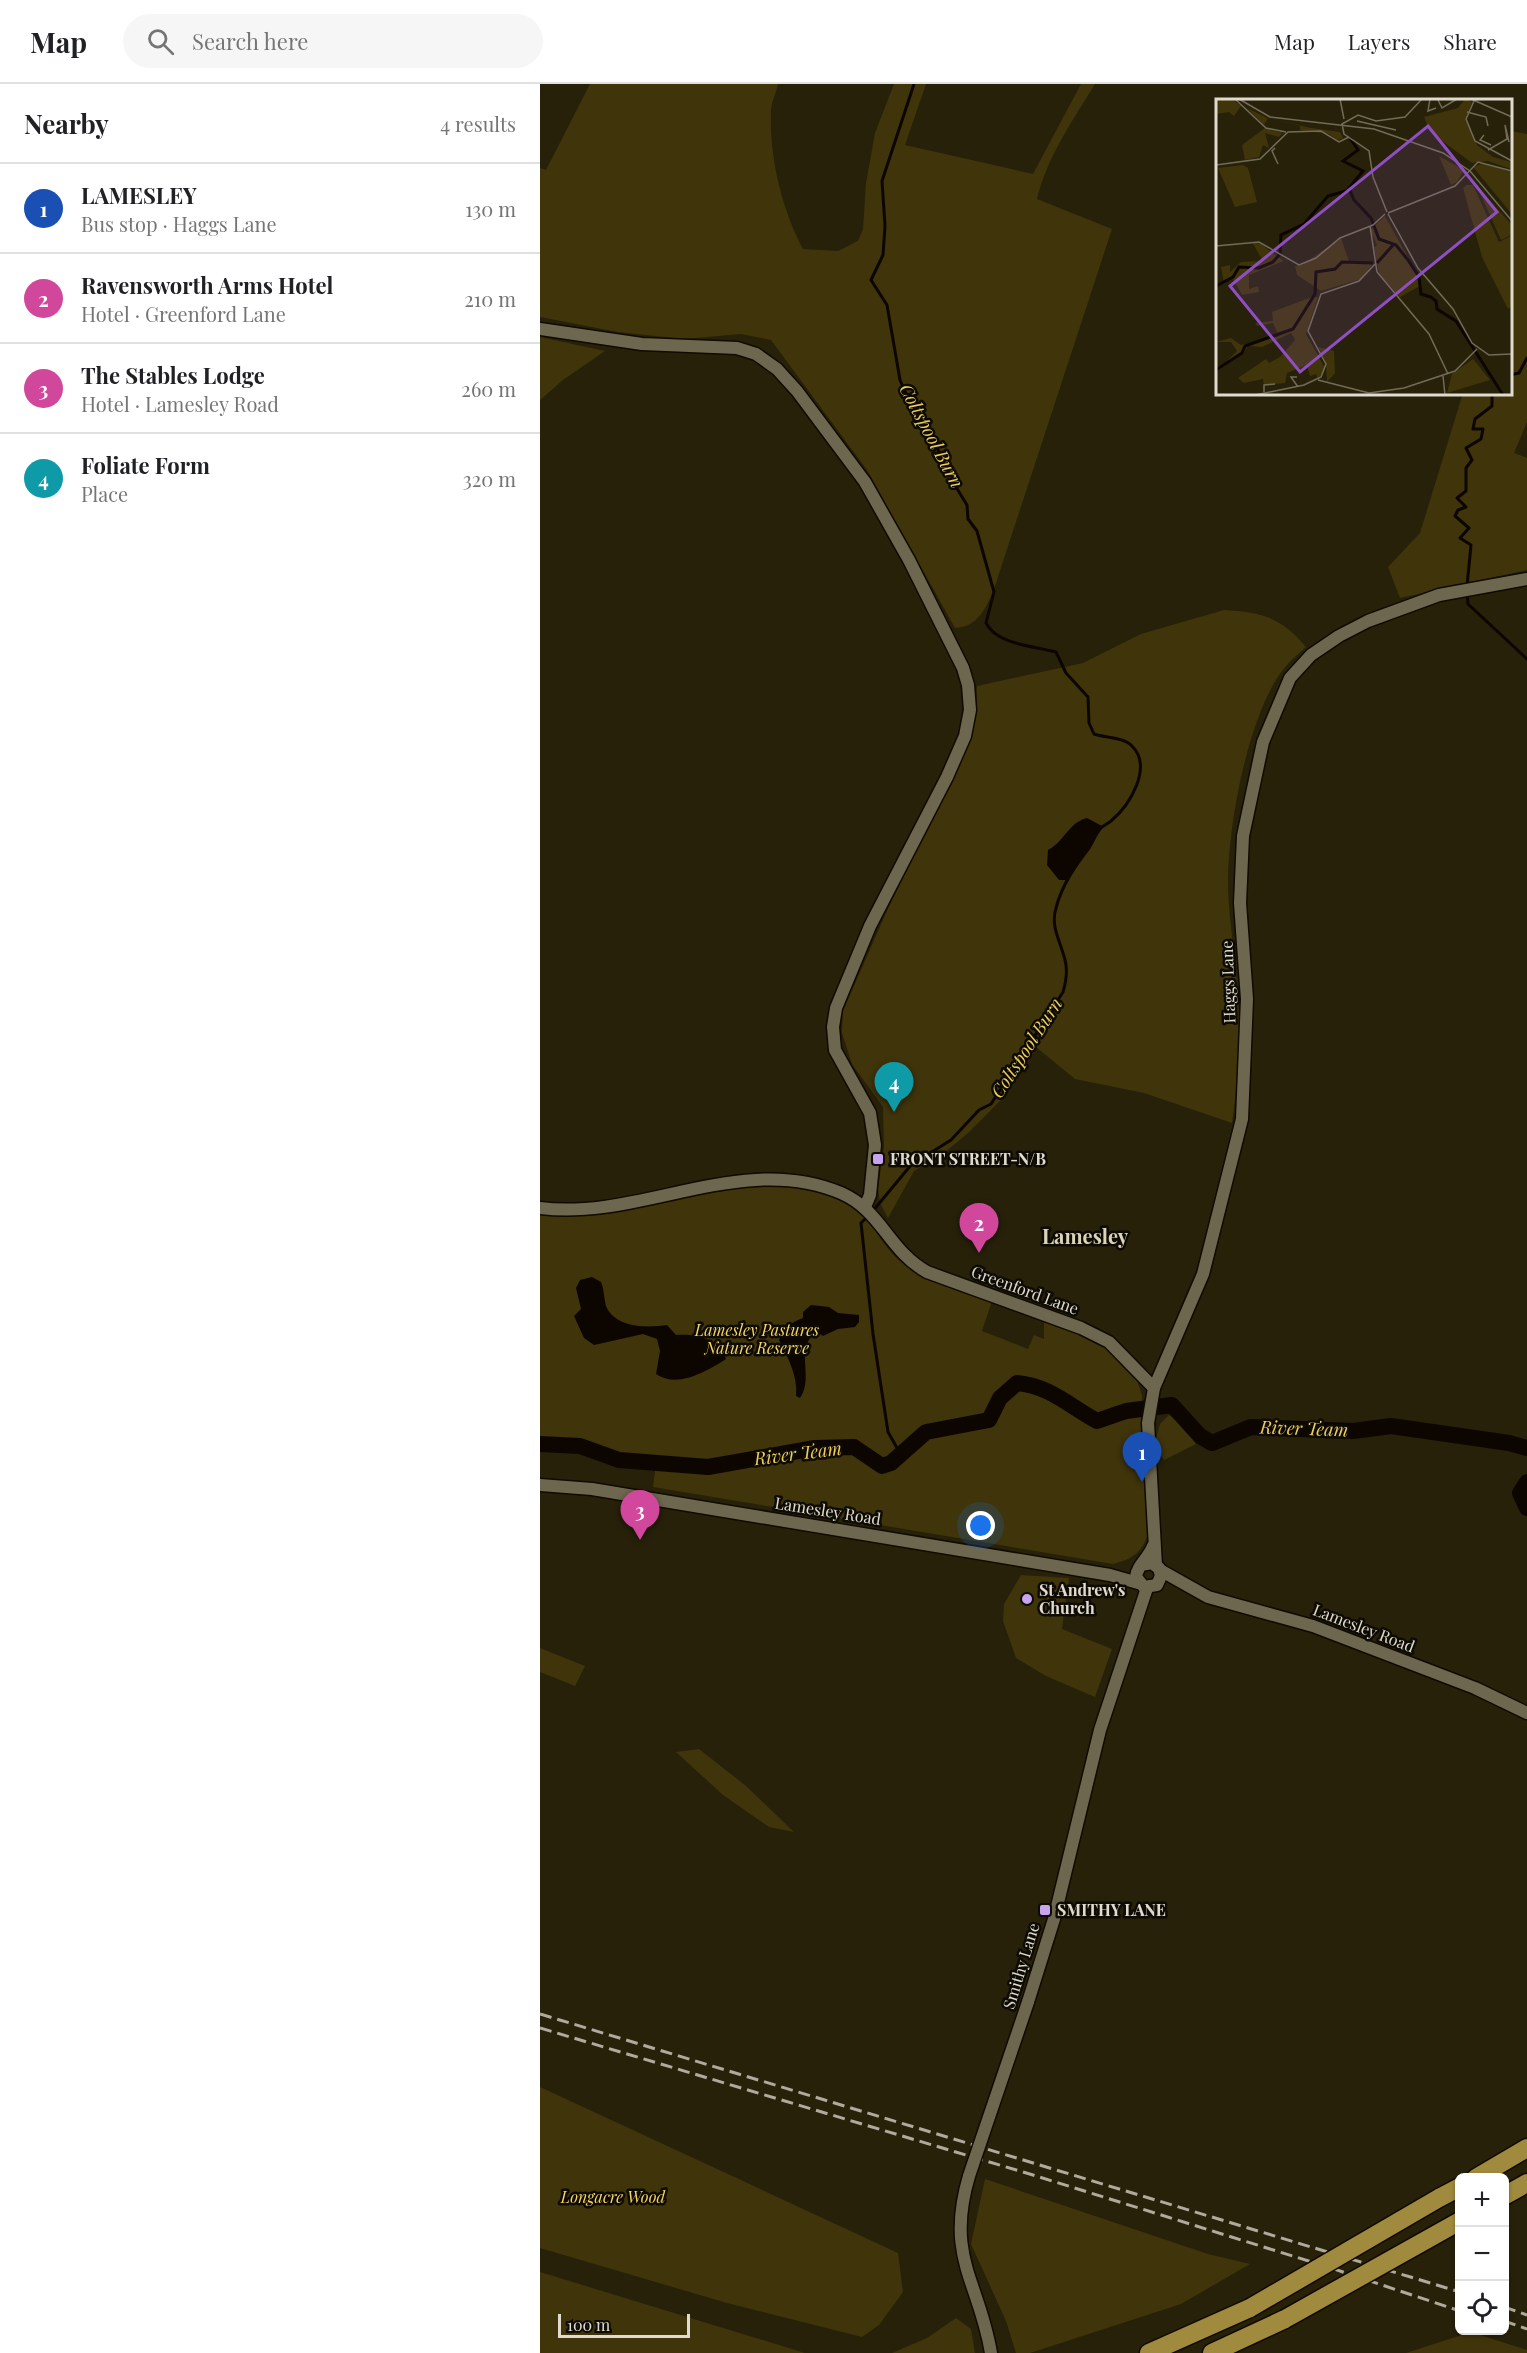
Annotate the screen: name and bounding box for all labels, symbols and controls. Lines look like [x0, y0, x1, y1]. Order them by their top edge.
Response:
search box [123, 14, 543, 68]
text: Map [30, 23, 87, 60]
icon: search [144, 25, 177, 58]
text: Search here [192, 26, 308, 56]
text: Map [1274, 27, 1315, 55]
text: Layers [1348, 27, 1410, 55]
text: Share [1443, 27, 1497, 55]
inset map [1216, 99, 1512, 394]
text: Nearby [24, 106, 109, 141]
text: 4 results [440, 110, 516, 137]
text: LAMESLEY [81, 180, 197, 210]
text: 1 [40, 195, 47, 222]
text: 130 m [465, 195, 516, 222]
text: Bus stop · Haggs Lane [81, 210, 277, 237]
text: Ravensworth Arms Hotel [81, 270, 333, 300]
text: 2 [38, 285, 49, 312]
text: 210 m [464, 285, 516, 312]
text: Hotel · Greenford Lane [81, 300, 286, 327]
text: The Stables Lodge [81, 360, 265, 390]
text: 3 [39, 375, 48, 402]
text: 260 m [461, 375, 516, 402]
water label: Coltspool Burn [894, 379, 969, 492]
text: Hotel · Lamesley Road [81, 390, 279, 417]
text: Foliate Form [81, 450, 210, 480]
text: 4 [38, 465, 49, 492]
text: 320 m [463, 465, 516, 492]
text: Place [81, 480, 128, 507]
street label: Haggs Lane [1216, 940, 1239, 1024]
water label: Coltspool Burn [985, 993, 1067, 1102]
pin: 4 [874, 1062, 914, 1112]
place label: FRONT STREET-N/B [890, 1148, 1046, 1169]
marker: FRONT STREET-N/B [871, 1152, 885, 1166]
pin: 2 [960, 1204, 998, 1253]
district label: Lamesley [1042, 1222, 1129, 1249]
street label: Greenford Lane [969, 1260, 1082, 1319]
park label: Lamesley Pastures Nature Reserve [694, 1319, 819, 1358]
water label: River Team [1258, 1414, 1349, 1442]
pin: 1 [1122, 1432, 1162, 1482]
water label: River Team [752, 1436, 843, 1470]
pin: 3 [620, 1490, 660, 1540]
street label: Lamesley Road [773, 1492, 883, 1529]
your location [966, 1511, 995, 1540]
place label: St Andrew's Church [1039, 1579, 1125, 1618]
marker: St Andrew's Church [1020, 1592, 1034, 1606]
street label: Lamesley Road [1310, 1599, 1418, 1657]
place label: SMITHY LANE [1057, 1899, 1166, 1920]
marker: SMITHY LANE [1038, 1903, 1052, 1917]
street label: Smithy Lane [997, 1920, 1044, 2012]
map controls [1455, 2173, 1509, 2335]
button: + [1455, 2173, 1509, 2227]
park label: Longacre Wood [560, 2186, 666, 2207]
button: − [1455, 2227, 1509, 2281]
button: locate [1455, 2281, 1509, 2335]
scale bar [558, 2311, 690, 2338]
text: 100 m [567, 2314, 610, 2335]

